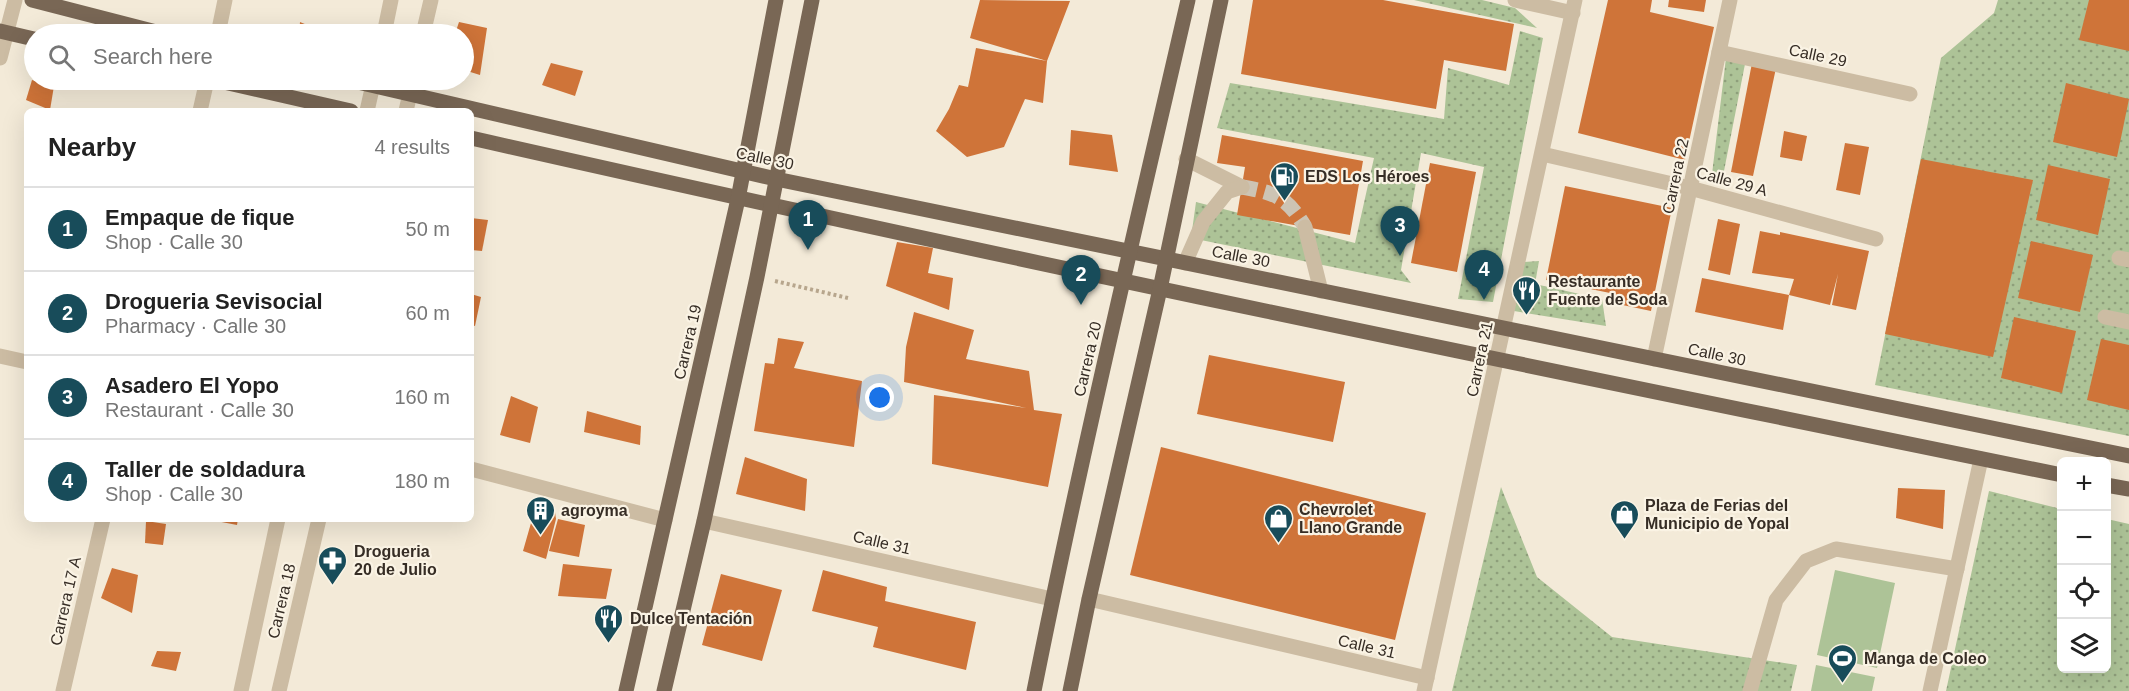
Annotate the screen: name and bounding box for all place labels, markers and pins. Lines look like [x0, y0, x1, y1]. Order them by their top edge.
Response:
fuel station icon: EDS Los Héroes [1268, 160, 1300, 202]
place label: EDS Los Héroes [1305, 168, 1430, 185]
pin: 1 [788, 200, 828, 250]
pin: 3 [1380, 206, 1420, 256]
pin: 4 [1464, 250, 1504, 300]
pin: 2 [1062, 256, 1100, 305]
place label: Restaurante Fuente de Soda [1548, 273, 1667, 308]
restaurant icon: Restaurante Fuente de Soda [1511, 274, 1543, 316]
building icon: agroyma [524, 494, 556, 536]
place label: Plaza de Ferias del Municipio de Yopal [1645, 497, 1789, 532]
shop icon: Plaza de Ferias del Municipio de Yopal [1608, 498, 1640, 540]
place label: Chevrolet Llano Grande [1299, 501, 1402, 536]
place label: agroyma [561, 502, 628, 519]
shop icon: Chevrolet Llano Grande [1262, 502, 1294, 544]
place label: Drogueria 20 de Julio [354, 543, 437, 578]
pharmacy icon: Drogueria 20 de Julio [317, 544, 349, 586]
restaurant icon: Dulce Tentación [593, 602, 625, 644]
place label: Dulce Tentación [630, 610, 752, 627]
sports icon: Manga de Coleo [1827, 642, 1859, 684]
place label: Manga de Coleo [1864, 650, 1987, 667]

